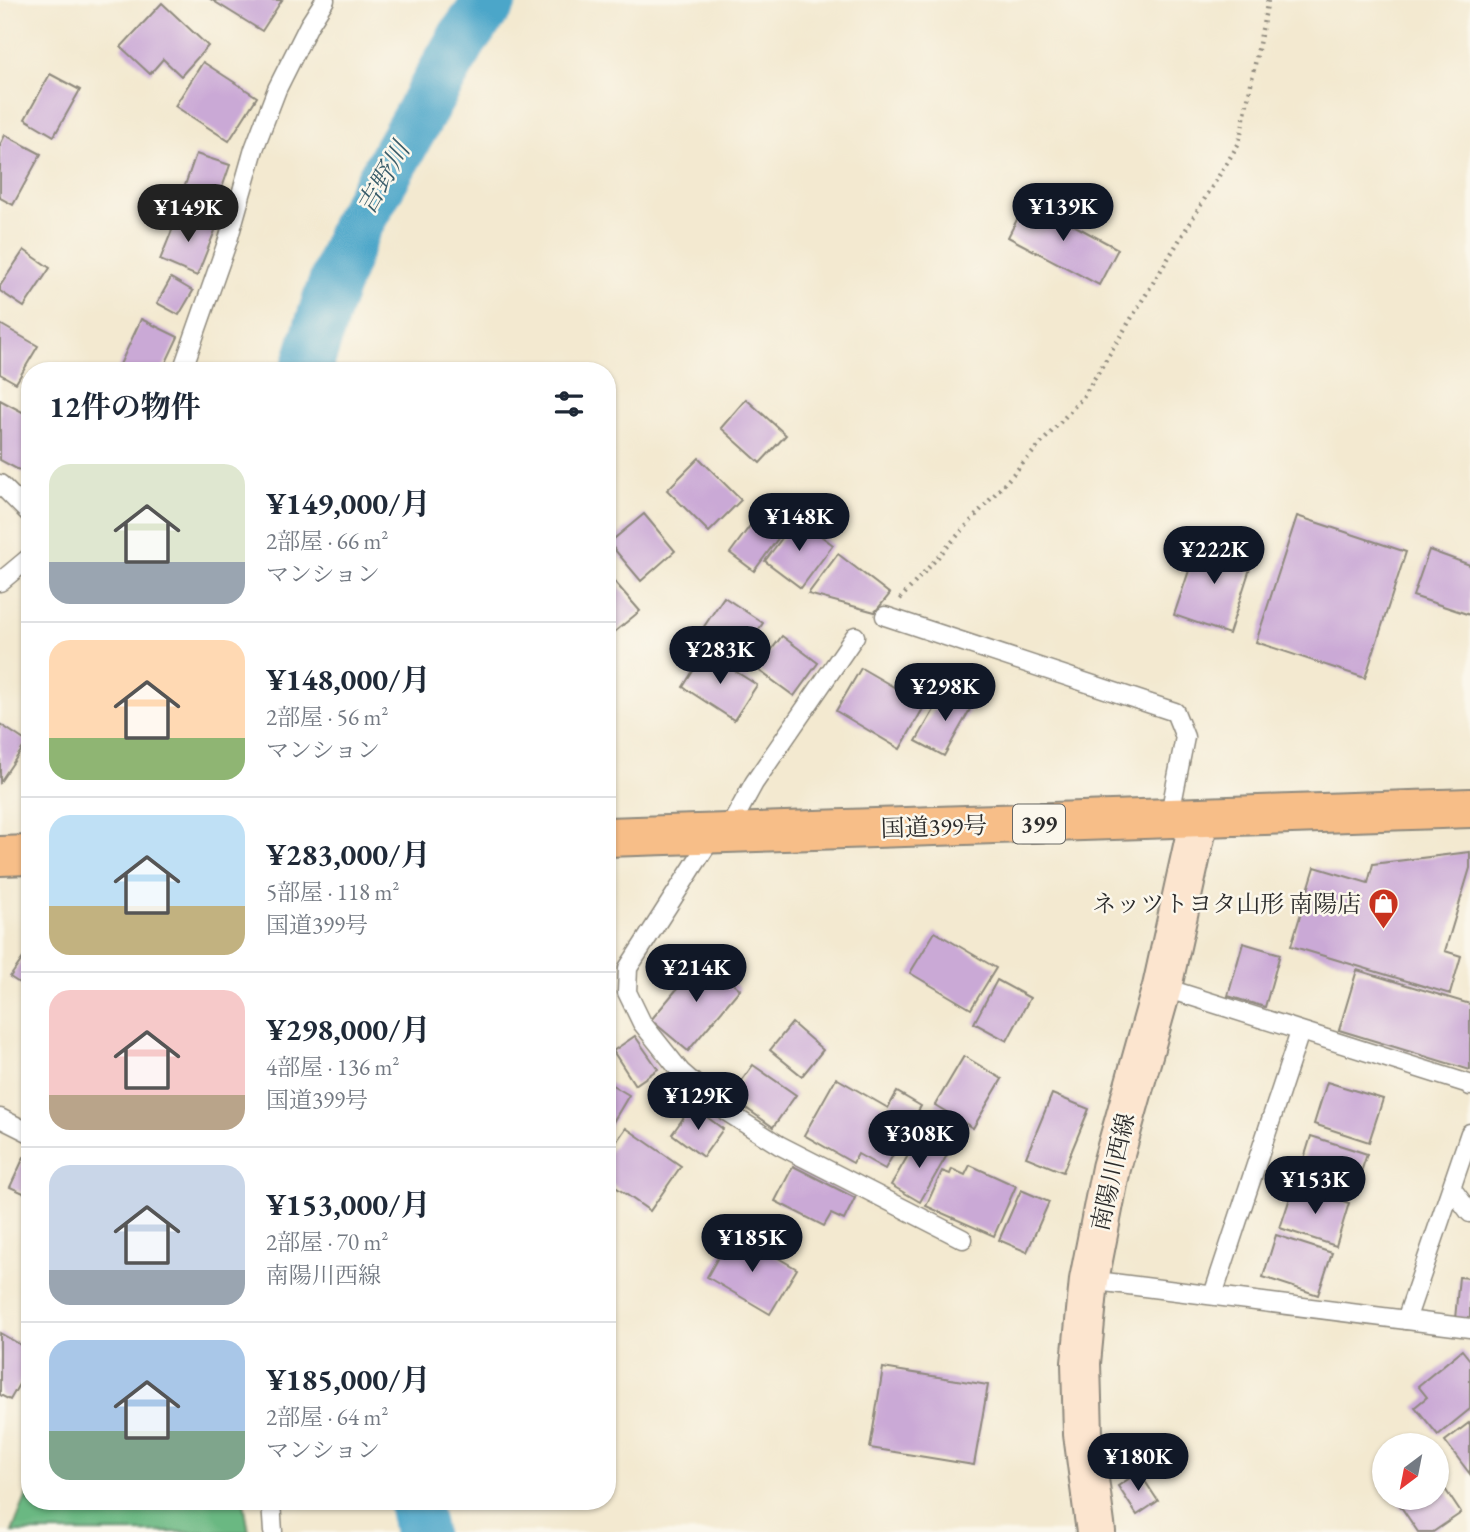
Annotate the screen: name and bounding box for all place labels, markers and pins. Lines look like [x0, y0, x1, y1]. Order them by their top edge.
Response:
pin: ¥149K [139, 184, 237, 244]
pin: ¥139K [1014, 184, 1112, 243]
pin: ¥148K [750, 494, 848, 553]
pin: ¥222K [1165, 526, 1263, 586]
pin: ¥283K [671, 626, 769, 686]
pin: ¥298K [896, 664, 994, 723]
shop icon: ネッツトヨタ山形 南陽店 [1367, 887, 1401, 931]
place label: ネッツトヨタ山形 南陽店 [1092, 888, 1361, 919]
pin: ¥214K [647, 944, 745, 1004]
pin: ¥129K [649, 1072, 747, 1132]
pin: ¥308K [870, 1110, 968, 1170]
pin: ¥153K [1266, 1156, 1364, 1216]
pin: ¥185K [703, 1214, 801, 1274]
pin: ¥180K [1089, 1434, 1187, 1493]

